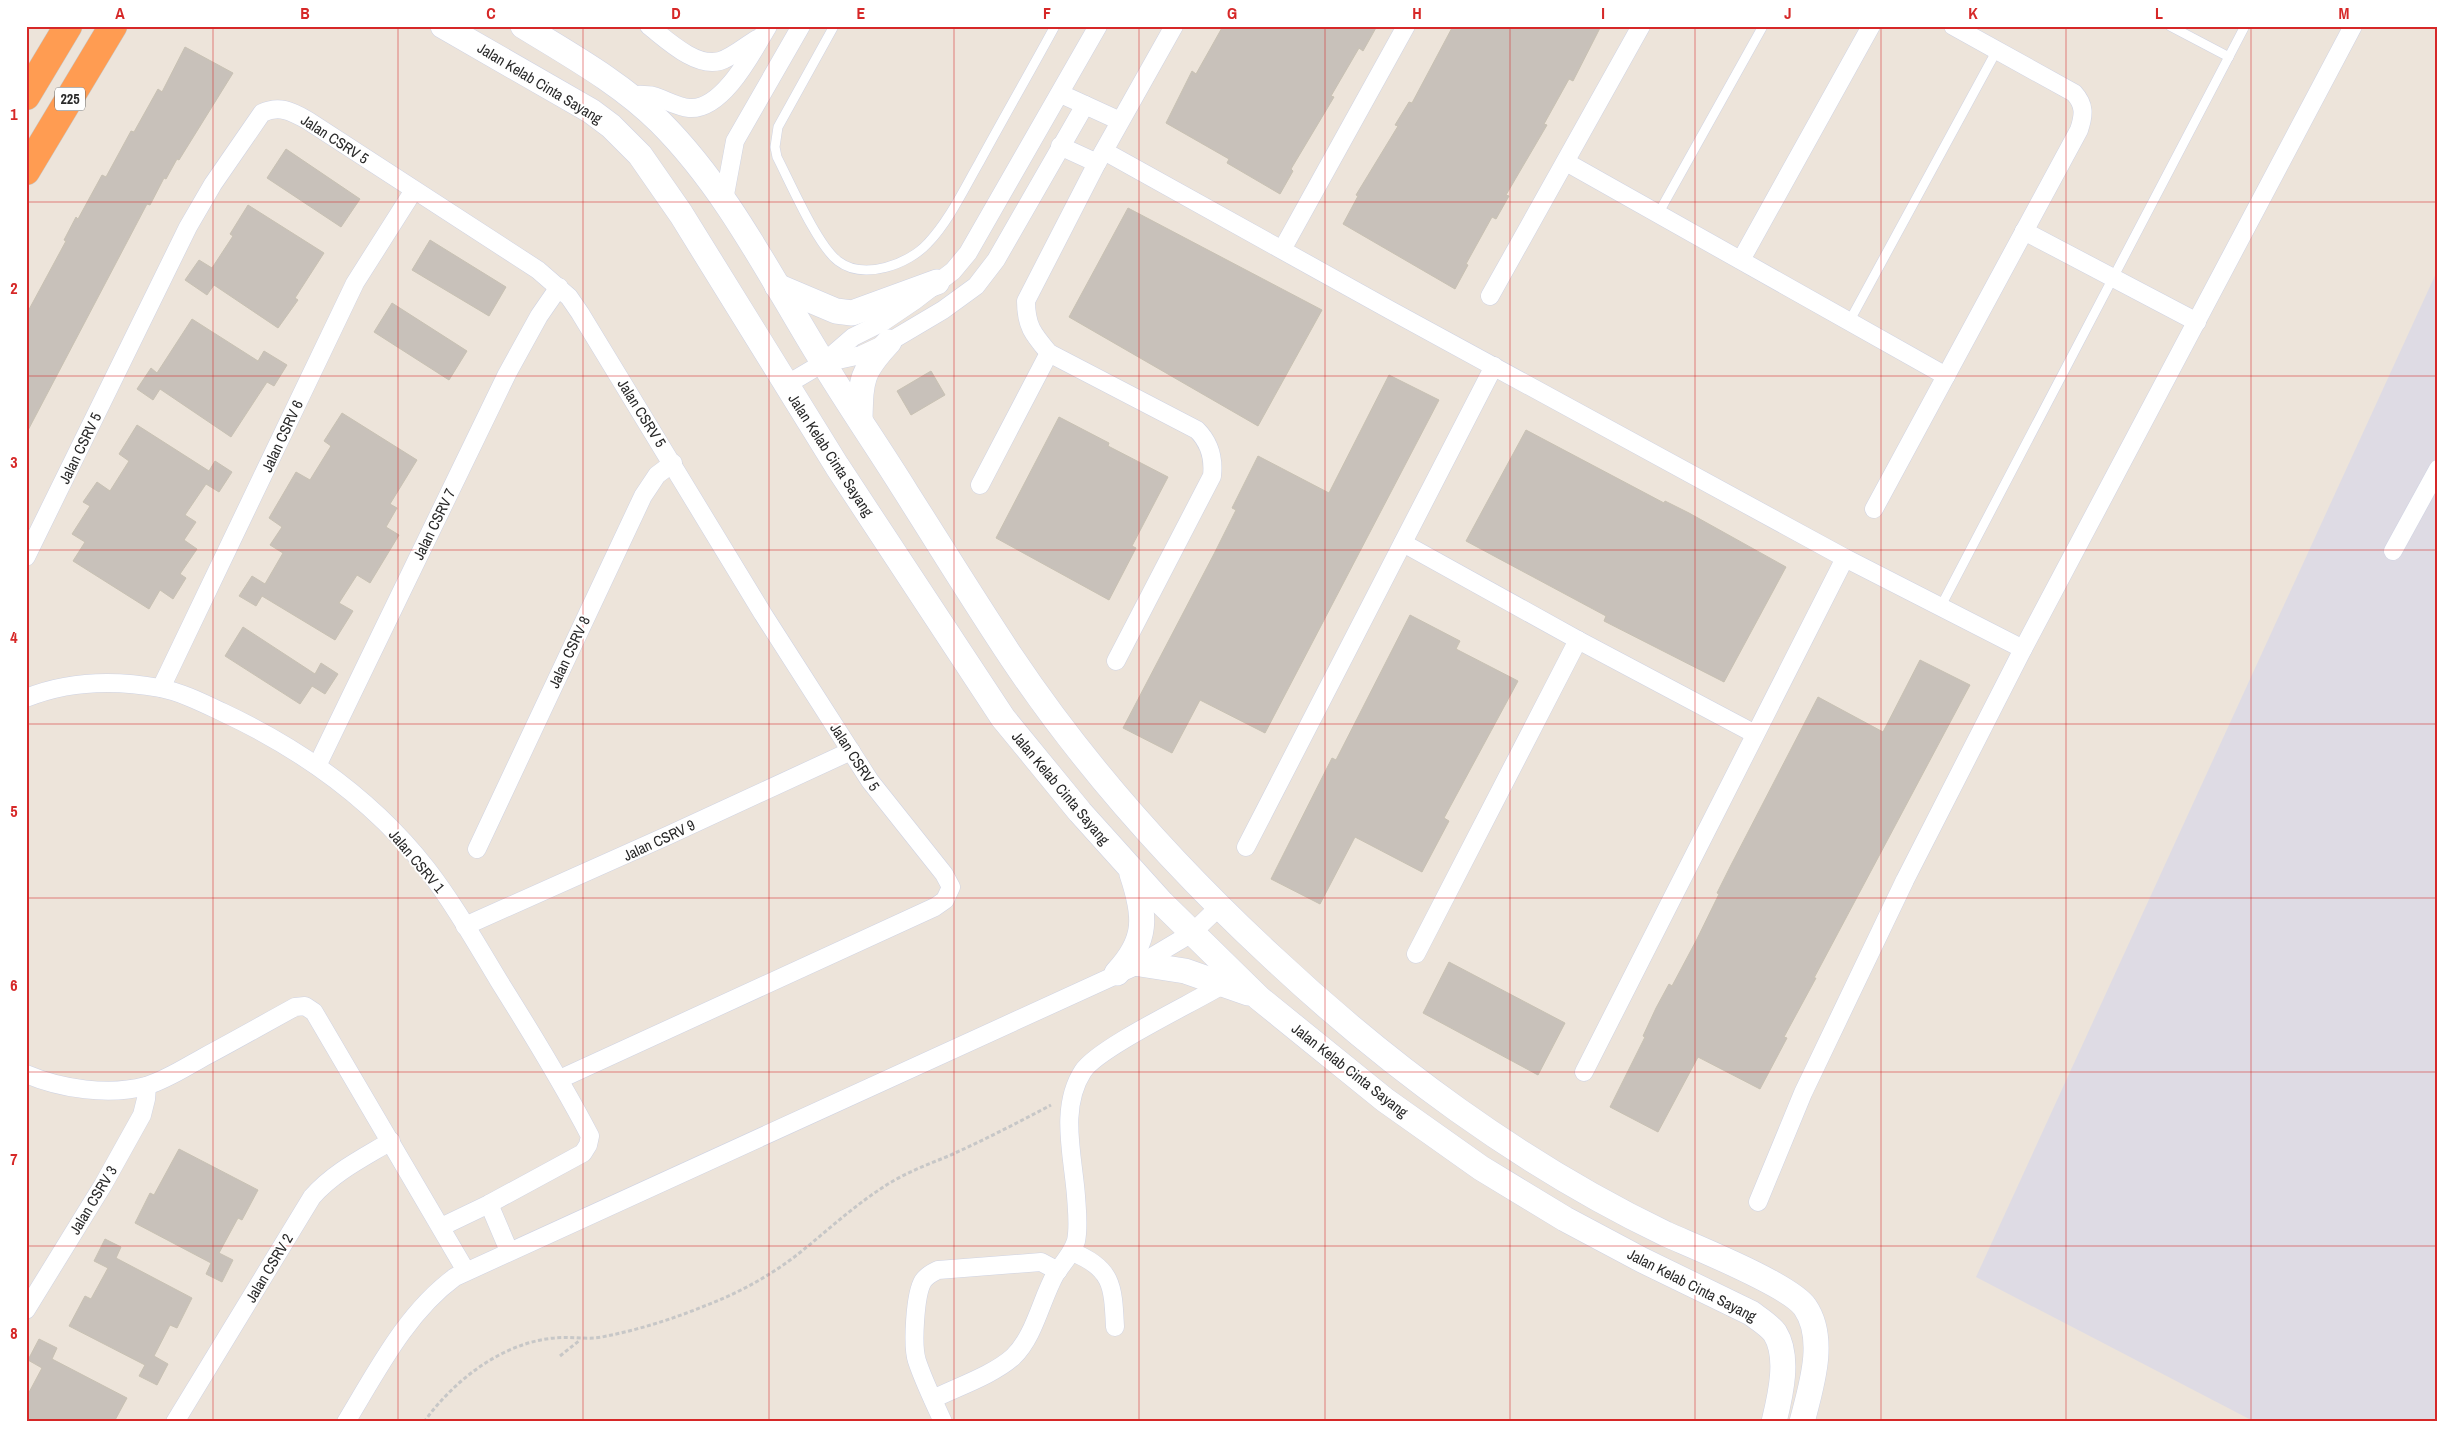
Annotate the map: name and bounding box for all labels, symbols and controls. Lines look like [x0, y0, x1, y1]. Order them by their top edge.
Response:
text: A [115, 2, 125, 24]
text: B [300, 2, 310, 24]
text: C [486, 2, 496, 24]
text: D [671, 2, 681, 24]
text: E [857, 2, 866, 24]
text: F [1043, 2, 1051, 24]
text: G [1227, 2, 1237, 24]
text: H [1412, 2, 1422, 24]
text: I [1601, 2, 1605, 24]
text: J [1784, 2, 1792, 24]
text: K [1968, 2, 1978, 24]
text: L [2155, 2, 2163, 24]
text: M [2339, 2, 2350, 24]
street label: Jalan Kelab Cinta Sayang [474, 37, 607, 129]
road number: 225 [55, 88, 85, 110]
text: 1 [10, 103, 18, 125]
street label: Jalan CSRV 5 [297, 109, 373, 169]
text: 2 [10, 277, 18, 299]
street label: Jalan CSRV 5 [613, 375, 671, 451]
street label: Jalan Kelab Cinta Sayang [783, 390, 879, 520]
street label: Jalan CSRV 6 [256, 397, 308, 475]
street label: Jalan CSRV 5 [54, 409, 106, 487]
text: 3 [10, 451, 18, 473]
street label: Jalan CSRV 7 [408, 485, 460, 563]
street label: Jalan CSRV 8 [543, 613, 595, 691]
text: 4 [10, 626, 18, 648]
street label: Jalan CSRV 5 [825, 719, 885, 795]
street label: Jalan Kelab Cinta Sayang [1007, 727, 1115, 849]
text: 5 [10, 800, 18, 822]
street label: Jalan CSRV 9 [620, 814, 698, 866]
street label: Jalan CSRV 1 [384, 825, 450, 897]
text: 6 [10, 974, 18, 996]
street label: Jalan Kelab Cinta Sayang [1287, 1018, 1413, 1122]
text: 7 [10, 1148, 18, 1170]
street label: Jalan CSRV 3 [64, 1161, 122, 1238]
street label: Jalan CSRV 2 [240, 1229, 298, 1306]
street label: Jalan Kelab Cinta Sayang [1624, 1243, 1760, 1327]
text: 8 [10, 1322, 18, 1344]

